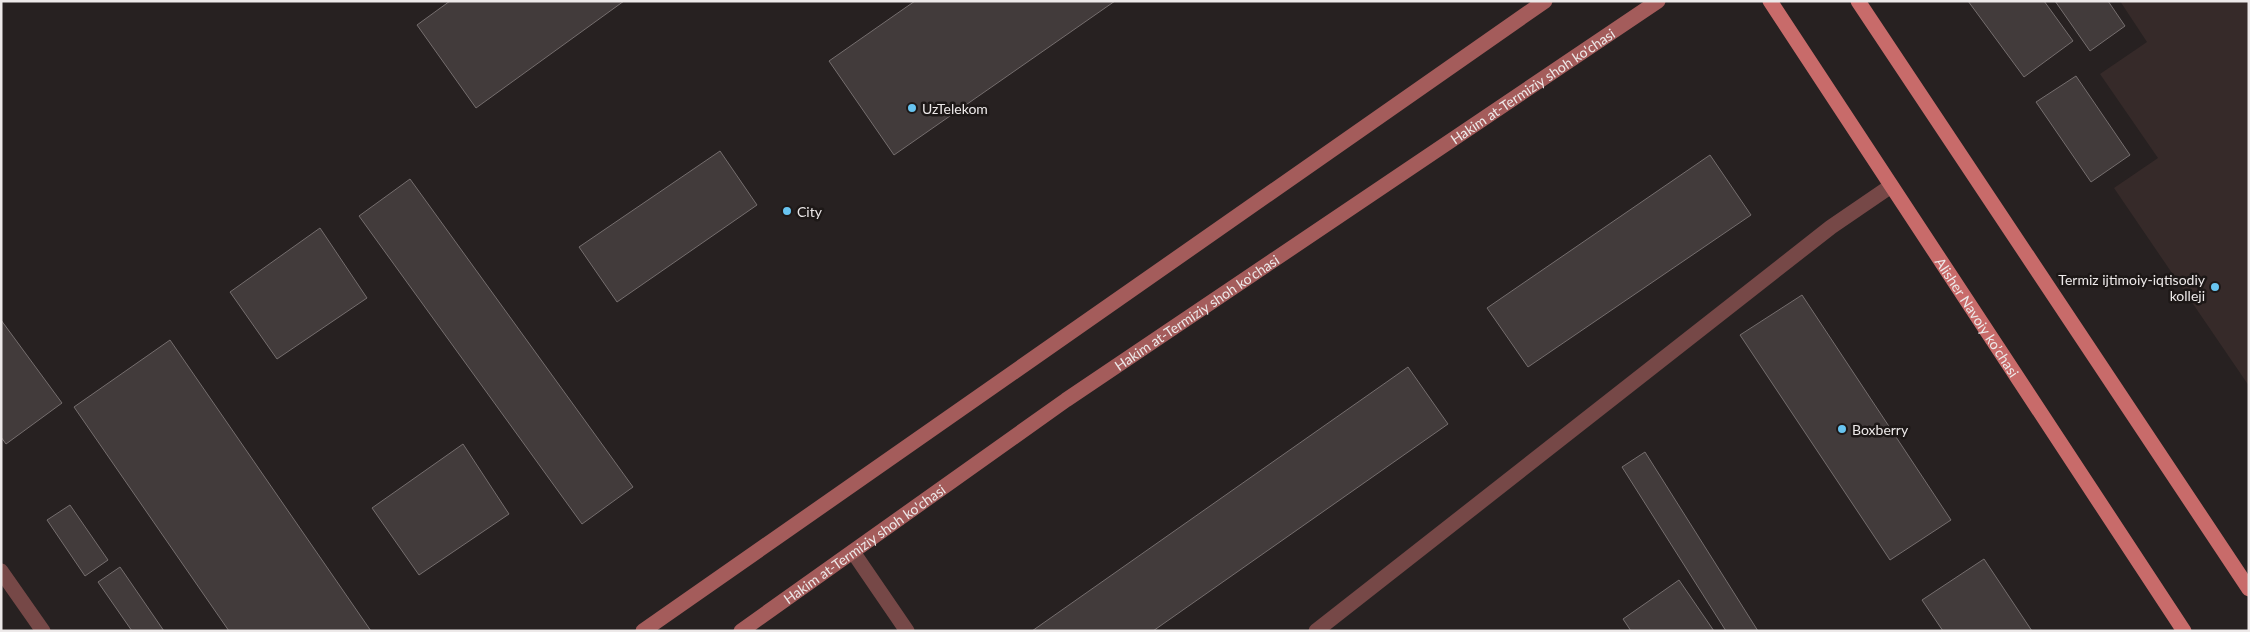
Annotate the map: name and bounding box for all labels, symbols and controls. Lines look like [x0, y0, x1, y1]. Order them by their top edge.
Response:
street label: Hakim at-Termiziy shoh ko'chasi [1447, 24, 1618, 147]
place label: UzTelekom [922, 100, 988, 117]
marker: UzTelekom [906, 102, 918, 114]
place label: City [797, 203, 823, 220]
marker: City [781, 205, 793, 217]
street label: Hakim at-Termiziy shoh ko'chasi [1111, 251, 1282, 374]
street label: Alisher Navoiy ko’chasi [1932, 254, 2023, 380]
place label: Termiz ijtimoiy-iqtisodiy kolleji [2058, 271, 2206, 304]
marker: Termiz ijtimoiy-iqtisodiy kolleji [2209, 281, 2221, 293]
place label: Boxberry [1852, 421, 1909, 438]
marker: Boxberry [1836, 423, 1848, 435]
street label: Hakim at-Termiziy shoh ko'chasi [780, 480, 948, 607]

